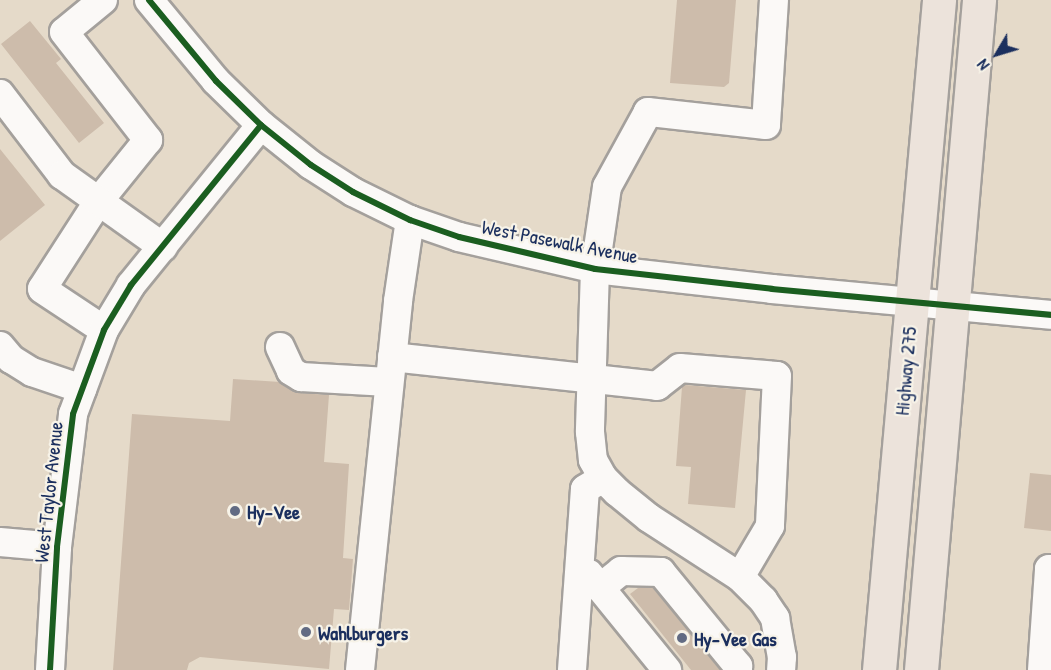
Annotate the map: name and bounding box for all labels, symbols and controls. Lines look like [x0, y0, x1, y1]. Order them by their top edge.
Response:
north arrow [967, 24, 1027, 84]
text: N [972, 55, 994, 75]
street label: West Pasewalk Avenue [480, 214, 640, 268]
street label: Highway 275 [889, 326, 921, 416]
street label: West Taylor Avenue [29, 420, 67, 564]
place label: Hy-Vee [247, 499, 300, 523]
marker: Hy-Vee [228, 504, 242, 518]
place label: Wahlburgers [318, 620, 408, 644]
marker: Wahlburgers [299, 625, 313, 639]
place label: Hy-Vee Gas [694, 626, 777, 650]
marker: Hy-Vee Gas [675, 631, 689, 645]

